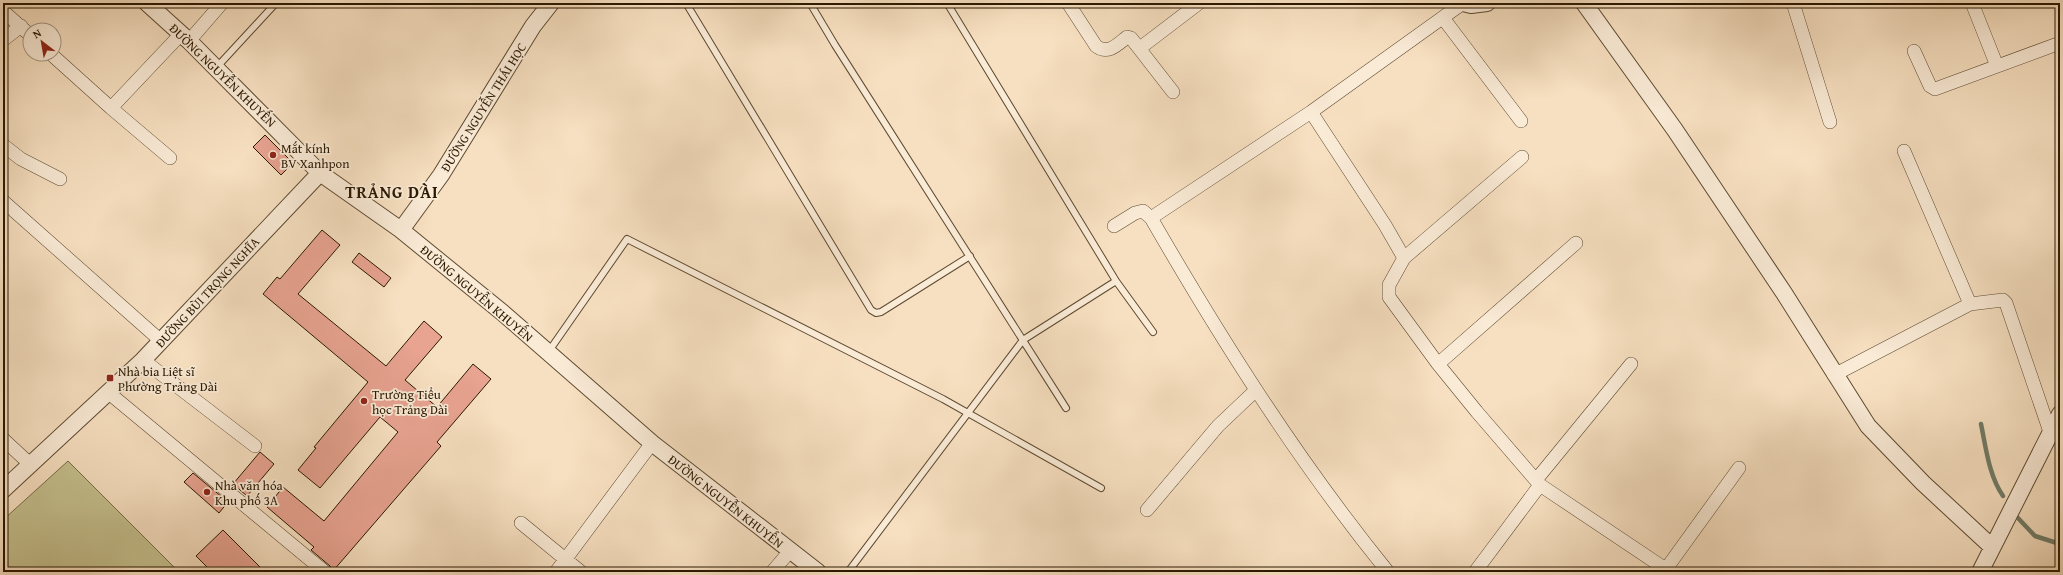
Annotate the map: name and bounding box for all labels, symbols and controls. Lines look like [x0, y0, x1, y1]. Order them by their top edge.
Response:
street label: ĐƯỜNG NGUYỄN KHUYẾN [165, 19, 281, 132]
north arrow [22, 22, 62, 62]
text: N [30, 24, 45, 42]
street label: ĐƯỜNG NGUYỄN THÁI HỌC [436, 39, 531, 175]
place label: Mắt kính BV Xanhpon [281, 139, 350, 173]
marker: Mắt kính BV Xanhpon [268, 150, 278, 160]
district label: TRẢNG DÀI [345, 179, 439, 204]
street label: ĐƯỜNG BÙI TRỌNG NGHĨA [151, 233, 264, 352]
street label: ĐƯỜNG NGUYỄN KHUYẾN [416, 240, 538, 347]
place label: Nhà bia Liệt sĩ Phường Trảng Dài [118, 362, 218, 396]
marker: Nhà bia Liệt sĩ Phường Trảng Dài [105, 373, 115, 383]
place label: Trường Tiểu học Trảng Dài [372, 385, 448, 419]
marker: Trường Tiểu học Trảng Dài [359, 396, 369, 406]
street label: ĐƯỜNG NGUYỄN KHUYẾN [664, 450, 788, 553]
place label: Nhà văn hóa Khu phố 3A [215, 476, 284, 510]
marker: Nhà văn hóa Khu phố 3A [202, 487, 212, 497]

